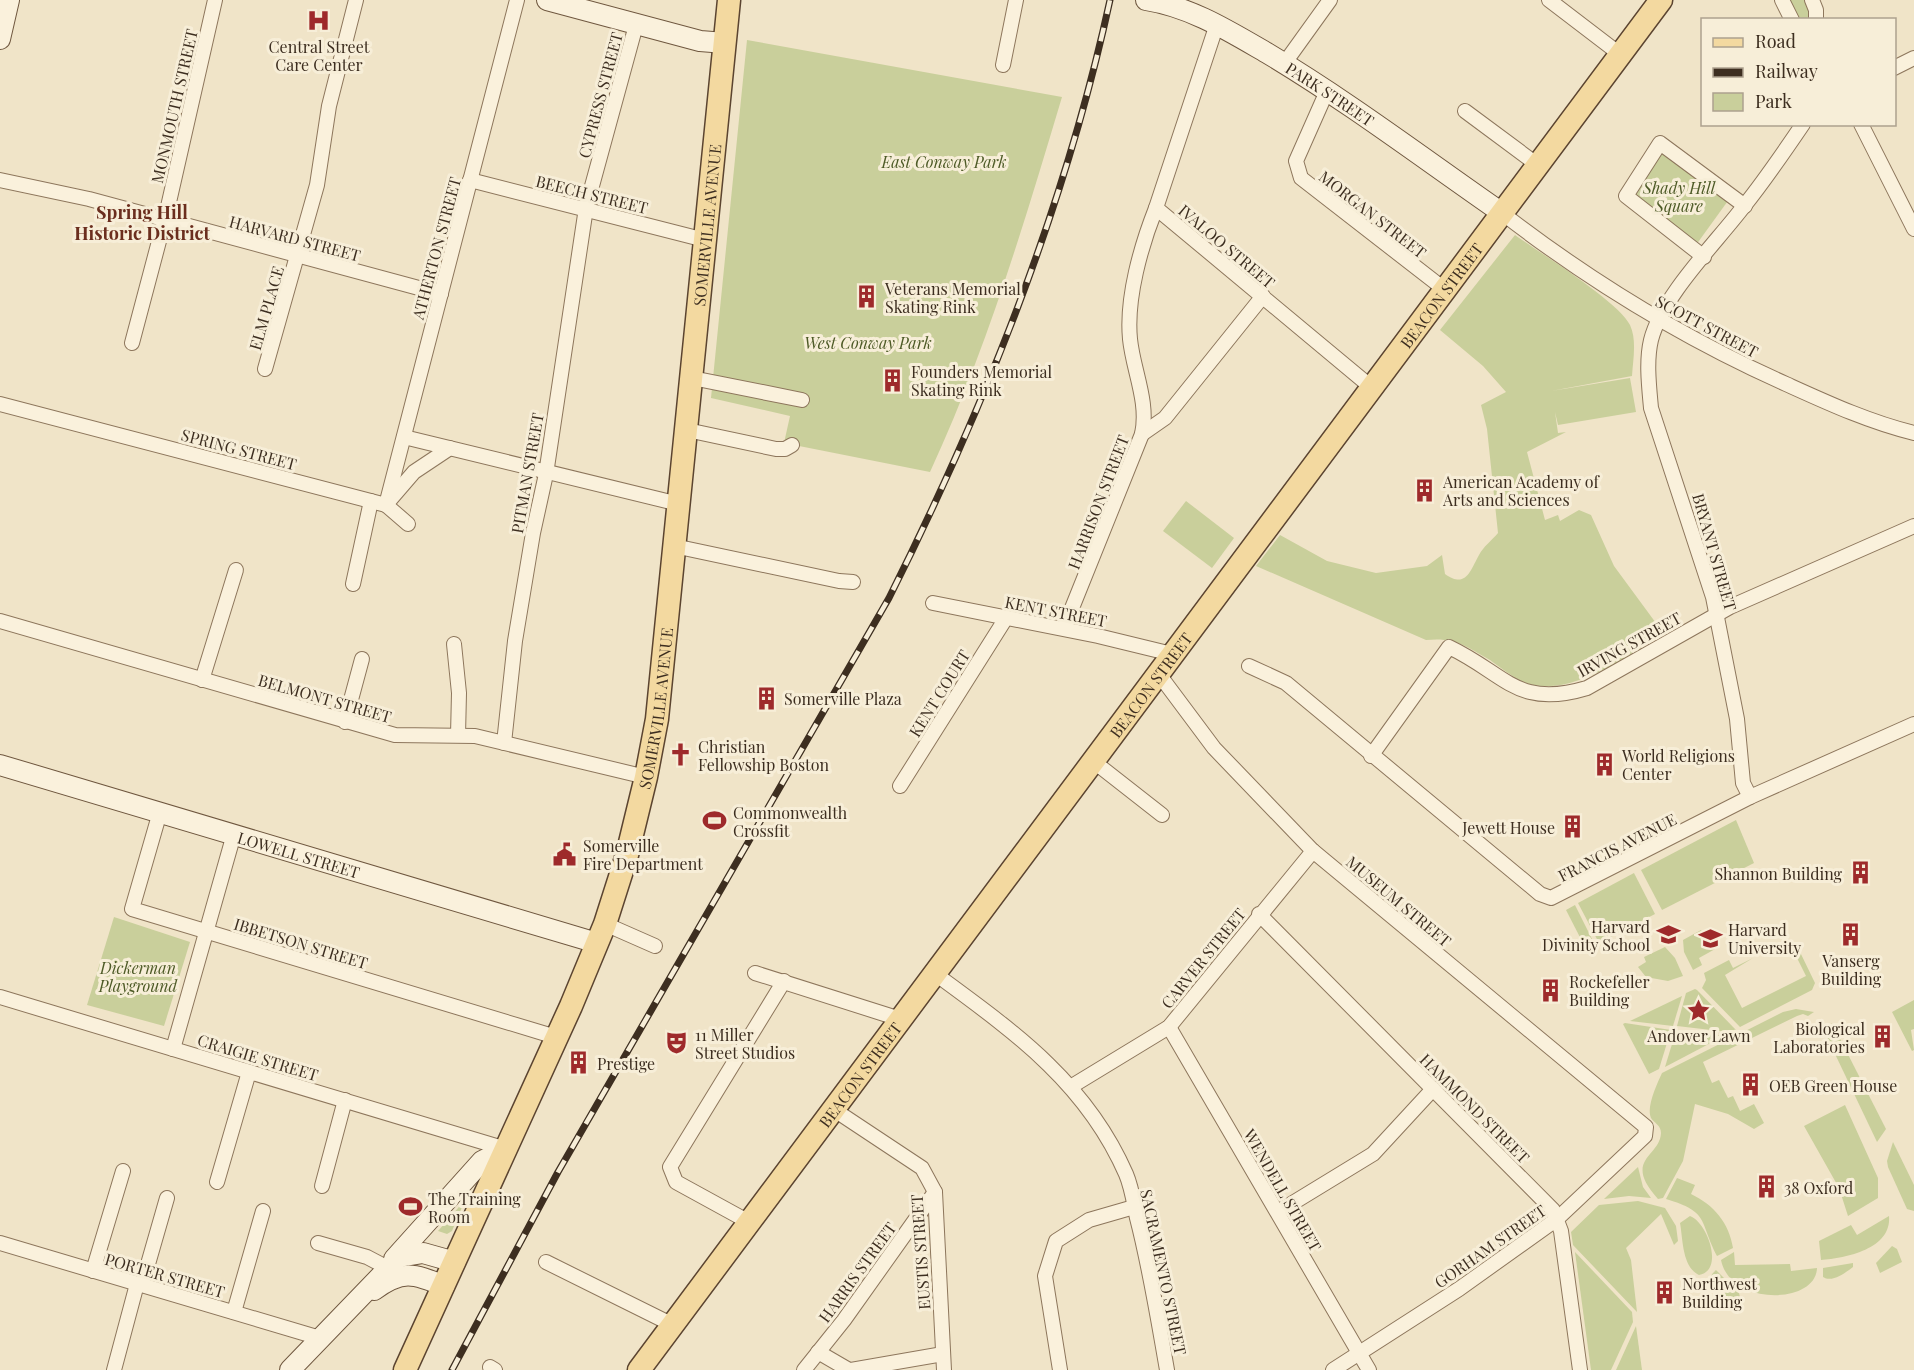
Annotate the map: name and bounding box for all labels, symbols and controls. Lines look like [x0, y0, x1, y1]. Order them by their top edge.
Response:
hospital icon: Central Street Care Center [306, 8, 332, 34]
legend [1701, 18, 1896, 126]
street label: MONMOUTH STREET [146, 27, 202, 185]
text: Road [1755, 29, 1796, 53]
street label: CYPRESS STREET [573, 30, 627, 160]
place label: Central Street Care Center [269, 36, 370, 75]
street label: PARK STREET [1282, 57, 1379, 130]
text: Railway [1755, 59, 1818, 83]
text: Park [1755, 89, 1792, 113]
street label: SOMERVILLE AVENUE [688, 143, 725, 307]
park label: East Conway Park [880, 151, 1007, 172]
street label: MORGAN STREET [1315, 166, 1431, 263]
street label: BEECH STREET [534, 170, 650, 218]
street label: ATHERTON STREET [407, 174, 465, 323]
park label: Shady Hill Square [1642, 177, 1716, 216]
street label: IVALOO STREET [1174, 199, 1280, 293]
district label: Spring Hill Historic District [74, 200, 210, 245]
street label: HARVARD STREET [227, 210, 363, 266]
street label: BEACON STREET [1395, 238, 1487, 352]
street label: ELM PLACE [244, 264, 288, 352]
place label: Veterans Memorial Skating Rink [884, 278, 1021, 317]
building icon: Veterans Memorial Skating Rink [854, 284, 880, 310]
street label: SCOTT STREET [1652, 290, 1762, 362]
park label: West Conway Park [804, 332, 932, 353]
place label: Founders Memorial Skating Rink [911, 361, 1052, 400]
building icon: Founders Memorial Skating Rink [880, 367, 906, 393]
street label: PITMAN STREET [506, 411, 548, 535]
street label: SPRING STREET [179, 424, 299, 475]
street label: HARRISON STREET [1063, 432, 1133, 572]
place label: American Academy of Arts and Sciences [1442, 471, 1601, 510]
building icon: American Academy of Arts and Sciences [1412, 477, 1438, 503]
street label: BRYANT STREET [1688, 491, 1742, 613]
street label: KENT STREET [1003, 591, 1109, 631]
street label: IRVING STREET [1573, 607, 1685, 681]
street label: SOMERVILLE AVENUE [633, 627, 677, 791]
street label: BEACON STREET [1104, 628, 1196, 741]
street label: KENT COURT [904, 645, 974, 741]
street label: BELMONT STREET [256, 669, 394, 727]
building icon: Somerville Plaza [753, 685, 779, 711]
place label: Somerville Plaza [784, 688, 902, 709]
place label: Christian Fellowship Boston [698, 736, 830, 775]
church icon: Christian Fellowship Boston [667, 742, 693, 768]
place label: World Religions Center [1621, 745, 1735, 784]
building icon: World Religions Center [1591, 751, 1617, 777]
place label: Commonwealth Crossfit [733, 802, 848, 841]
sports icon: Commonwealth Crossfit [702, 808, 728, 834]
street label: FRANCIS AVENUE [1554, 808, 1680, 886]
building icon: Jewett House [1560, 814, 1586, 840]
place label: Jewett House [1461, 817, 1555, 838]
street label: LOWELL STREET [235, 826, 363, 882]
place label: Somerville Fire Department [583, 835, 703, 874]
public building icon: Somerville Fire Department [552, 841, 578, 867]
street label: MUSEUM STREET [1342, 851, 1456, 951]
building icon: Shannon Building [1847, 860, 1873, 886]
place label: Shannon Building [1714, 863, 1843, 884]
street label: CARVER STREET [1156, 903, 1250, 1012]
street label: IBBETSON STREET [232, 913, 371, 973]
place label: Harvard Divinity School [1542, 916, 1650, 955]
place label: Harvard University [1728, 919, 1801, 958]
school or university icon: Harvard Divinity School [1655, 922, 1681, 948]
building icon: Vanserg Building [1838, 922, 1864, 948]
school or university icon: Harvard University [1697, 925, 1723, 951]
place label: Vanserg Building [1821, 950, 1882, 989]
park label: Dickerman Playground [98, 957, 179, 996]
place label: Rockefeller Building [1569, 971, 1650, 1010]
building icon: Rockefeller Building [1538, 977, 1564, 1003]
place icon: Andover Lawn [1686, 997, 1712, 1023]
street label: BEACON STREET [814, 1017, 906, 1131]
place label: Biological Laboratories [1773, 1018, 1865, 1057]
place label: 11 Miller Street Studios [695, 1024, 795, 1063]
building icon: Biological Laboratories [1870, 1024, 1896, 1050]
place label: Andover Lawn [1646, 1025, 1751, 1046]
street label: CRAIGIE STREET [195, 1029, 321, 1085]
theatre icon: 11 Miller Street Studios [664, 1030, 690, 1056]
street label: HAMMOND STREET [1416, 1049, 1534, 1167]
building icon: Prestige [566, 1050, 592, 1076]
place label: Prestige [597, 1053, 655, 1074]
building icon: OEB Green House [1738, 1072, 1764, 1098]
place label: OEB Green House [1769, 1075, 1897, 1096]
street label: WENDELL STREET [1239, 1124, 1327, 1255]
building icon: 38 Oxford [1753, 1174, 1779, 1200]
place label: 38 Oxford [1784, 1177, 1853, 1198]
street label: SACRAMENTO STREET [1136, 1187, 1192, 1357]
place label: The Training Room [428, 1188, 521, 1227]
sports icon: The Training Room [397, 1194, 423, 1220]
street label: EUSTIS STREET [905, 1194, 935, 1310]
street label: GORHAM STREET [1430, 1200, 1550, 1292]
street label: HARRIS STREET [814, 1218, 901, 1326]
street label: PORTER STREET [103, 1248, 227, 1302]
place label: Northwest Building [1682, 1273, 1757, 1312]
building icon: Northwest Building [1651, 1279, 1677, 1305]

